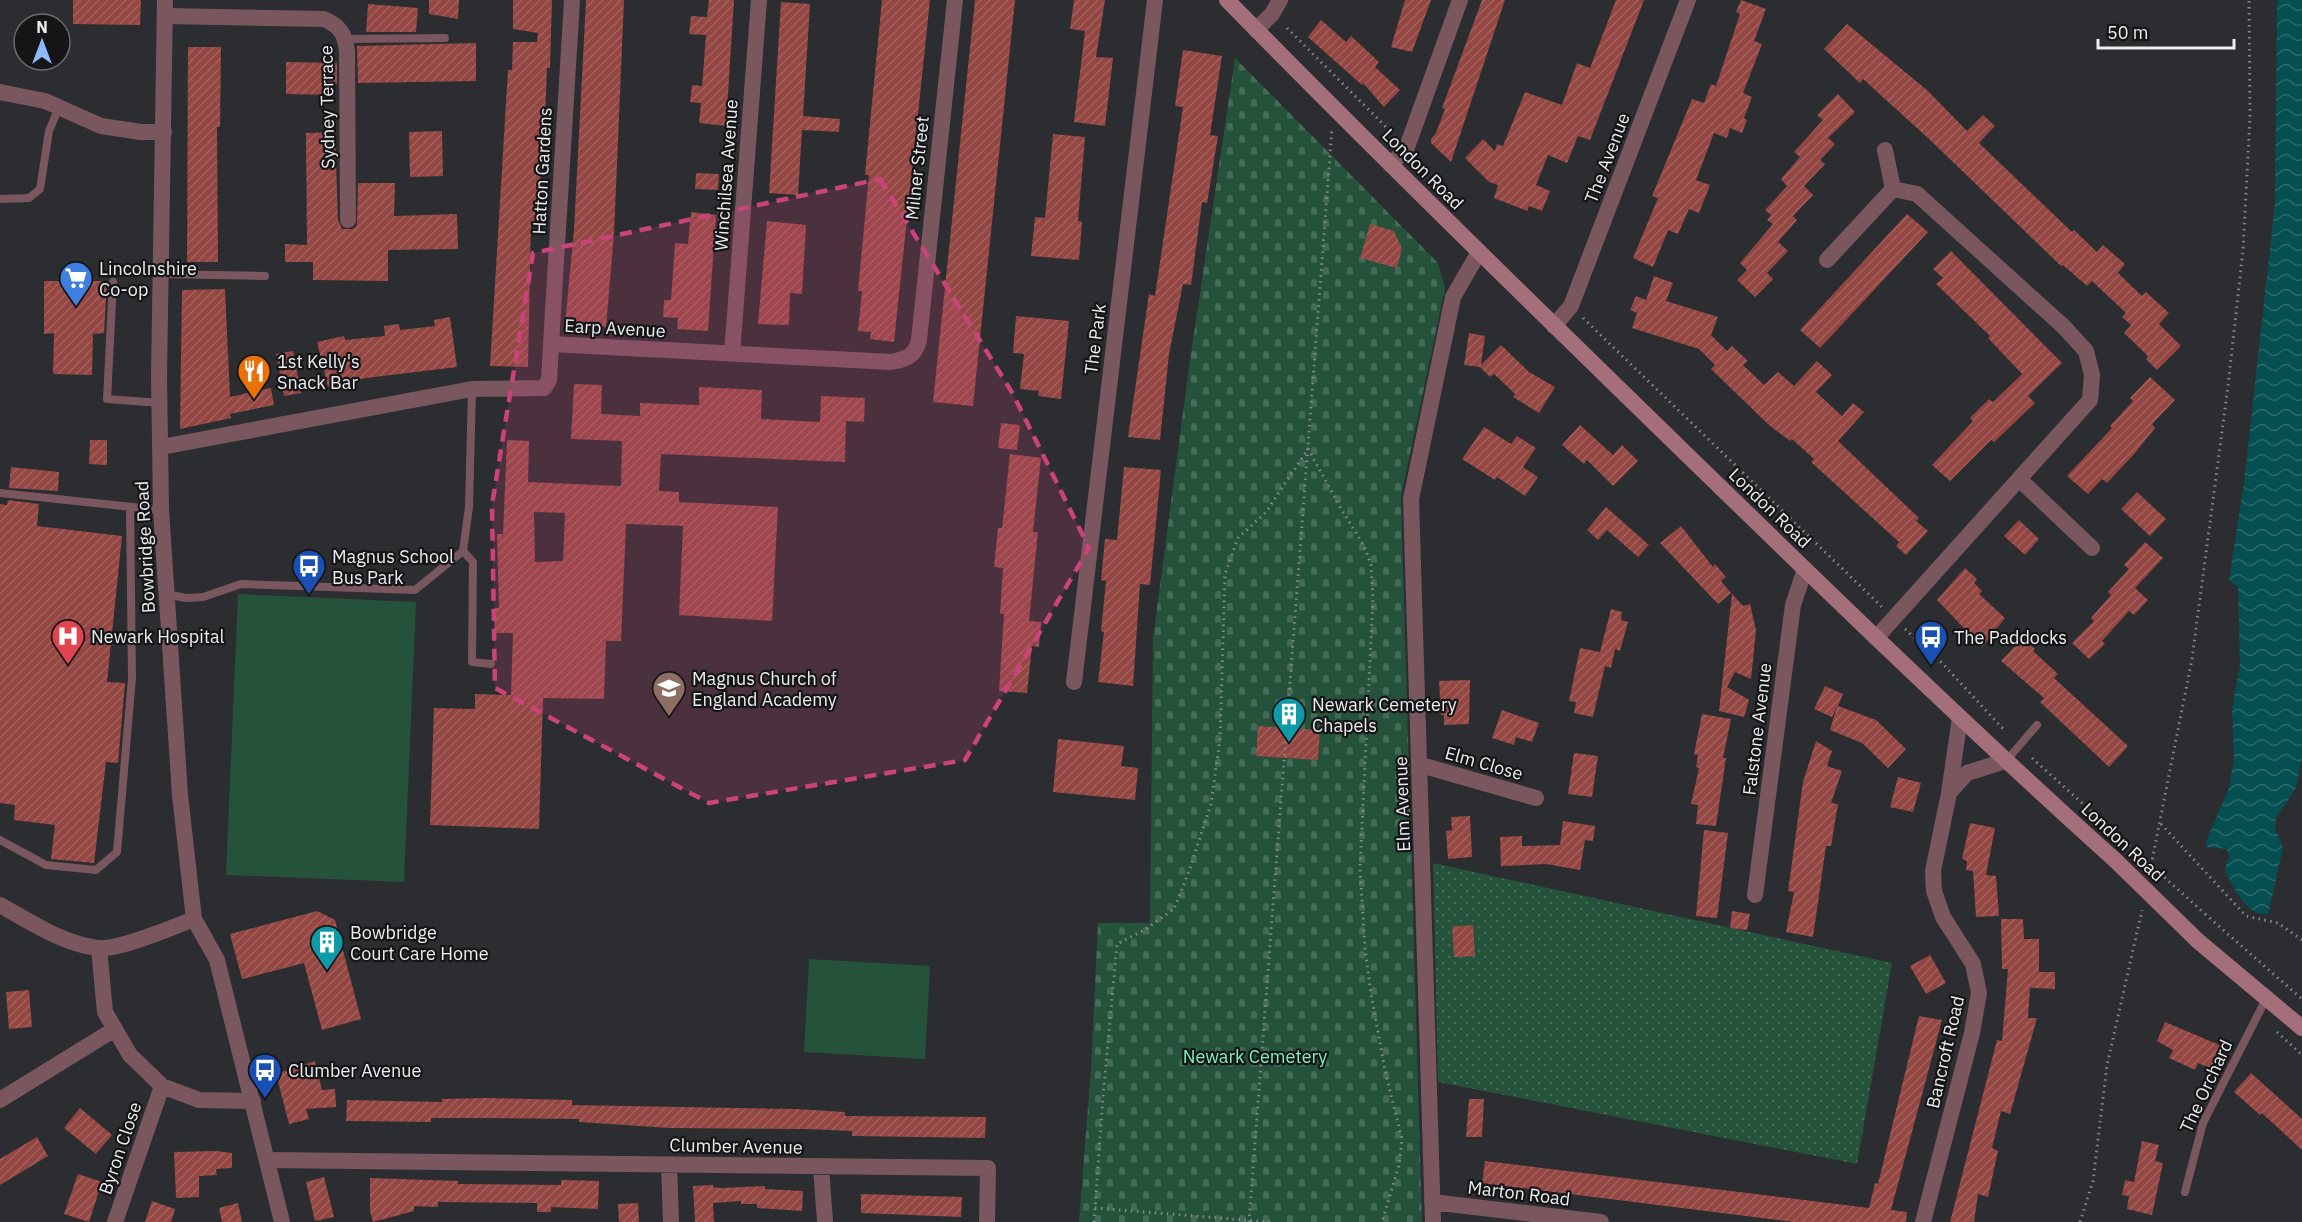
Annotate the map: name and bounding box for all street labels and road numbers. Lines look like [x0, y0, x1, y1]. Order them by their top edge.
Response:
street label: Sydney Terrace [314, 45, 340, 169]
street label: Winchilsea Avenue [709, 98, 743, 252]
street label: Hatton Gardens [527, 107, 557, 235]
street label: The Avenue [1579, 110, 1635, 206]
street label: Milner Street [900, 115, 934, 221]
street label: London Road [1378, 124, 1468, 214]
street label: The Park [1079, 302, 1111, 376]
street label: Earp Avenue [564, 314, 666, 342]
street label: London Road [1724, 463, 1816, 553]
street label: Bowbridge Road [130, 480, 160, 614]
street label: Falstone Avenue [1737, 661, 1777, 797]
street label: Elm Close [1442, 741, 1526, 785]
street label: Elm Avenue [1389, 756, 1415, 852]
street label: London Road [2077, 798, 2169, 886]
street label: Bancroft Road [1921, 993, 1969, 1111]
street label: The Orchard [2174, 1036, 2238, 1136]
street label: Byron Close [93, 1099, 147, 1197]
street label: Clumber Avenue [669, 1133, 803, 1159]
street label: Marton Road [1466, 1175, 1572, 1211]

